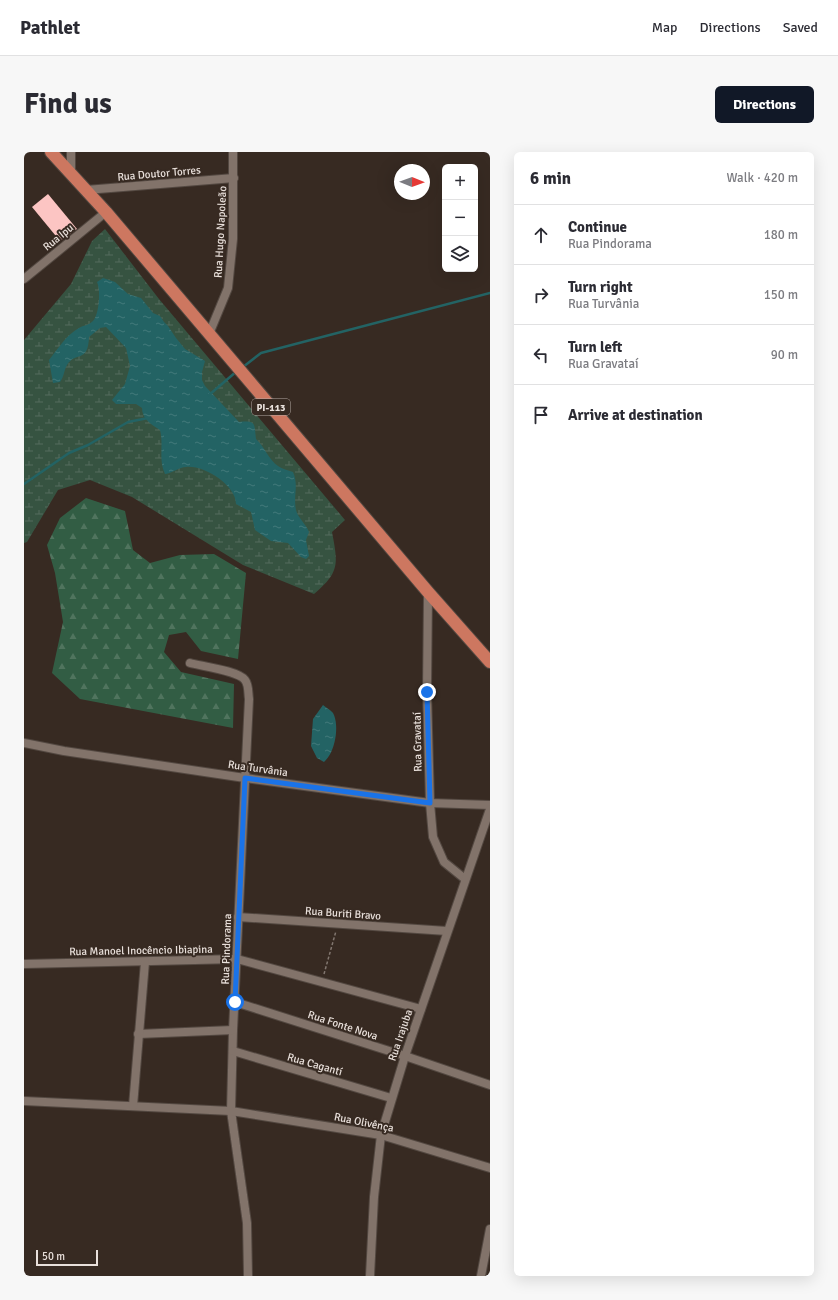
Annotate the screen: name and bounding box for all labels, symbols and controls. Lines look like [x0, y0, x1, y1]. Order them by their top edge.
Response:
text: Pathlet [20, 16, 80, 40]
text: Map [652, 19, 678, 36]
text: Directions [700, 19, 761, 36]
text: Saved [783, 19, 818, 36]
button: Directions [715, 86, 814, 123]
text: Find us [24, 87, 112, 121]
street label: Rua Doutor Torres [117, 163, 201, 184]
north arrow [394, 164, 430, 200]
map controls [442, 164, 478, 272]
button: + [442, 164, 478, 200]
text: 6 min [530, 168, 571, 189]
text: Walk · 420 m [727, 170, 798, 186]
street label: Rua Hugo Napoleão [212, 185, 229, 278]
button: − [442, 200, 478, 236]
text: Continue [568, 218, 627, 236]
street label: Rua Ipu [40, 221, 76, 254]
icon: ahead [530, 224, 552, 246]
text: 180 m [764, 227, 798, 243]
button: layers [442, 236, 478, 272]
text: Rua Pindorama [568, 236, 652, 252]
text: Turn right [568, 278, 633, 296]
icon: right [530, 284, 552, 306]
text: 150 m [764, 287, 798, 303]
text: Rua Turvânia [568, 296, 639, 312]
text: Turn left [568, 338, 622, 356]
icon: left [530, 344, 552, 366]
text: 90 m [771, 347, 798, 363]
text: Rua Gravataí [568, 356, 639, 372]
road number: PI-113 [252, 399, 290, 415]
icon: arrive [530, 404, 552, 426]
text: Arrive at destination [568, 406, 703, 424]
route end [418, 683, 436, 701]
street label: Rua Gravataí [410, 712, 425, 772]
street label: Rua Turvânia [227, 758, 289, 779]
street label: Rua Buriti Bravo [305, 904, 382, 923]
street label: Rua Pindorama [219, 913, 234, 985]
street label: Rua Manoel Inocêncio Ibiapina [69, 943, 213, 958]
route start [226, 993, 244, 1011]
street label: Rua Irajuba [386, 1007, 415, 1063]
street label: Rua Fonte Nova [306, 1008, 380, 1043]
street label: Rua Cagantí [286, 1050, 344, 1079]
street label: Rua Olivênça [333, 1110, 395, 1135]
scale bar [36, 1248, 98, 1267]
text: 50 m [42, 1250, 65, 1263]

